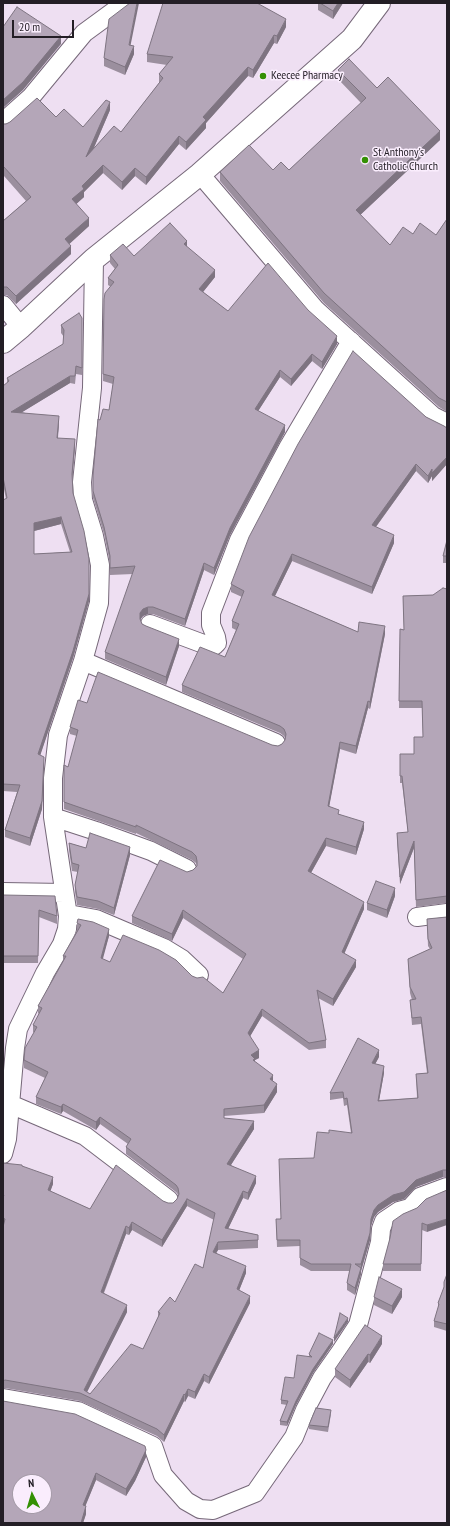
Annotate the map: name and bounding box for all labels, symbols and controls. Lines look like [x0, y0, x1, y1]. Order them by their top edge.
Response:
scale bar [14, 12, 76, 38]
text: 20 m [19, 19, 40, 34]
place label: Keecee Pharmacy [271, 69, 343, 83]
marker: Keecee Pharmacy [258, 71, 268, 81]
place label: St Anthony's Catholic Church [373, 146, 438, 174]
marker: St Anthony's Catholic Church [360, 155, 370, 165]
north arrow [12, 1474, 52, 1514]
text: N [27, 1476, 35, 1490]

